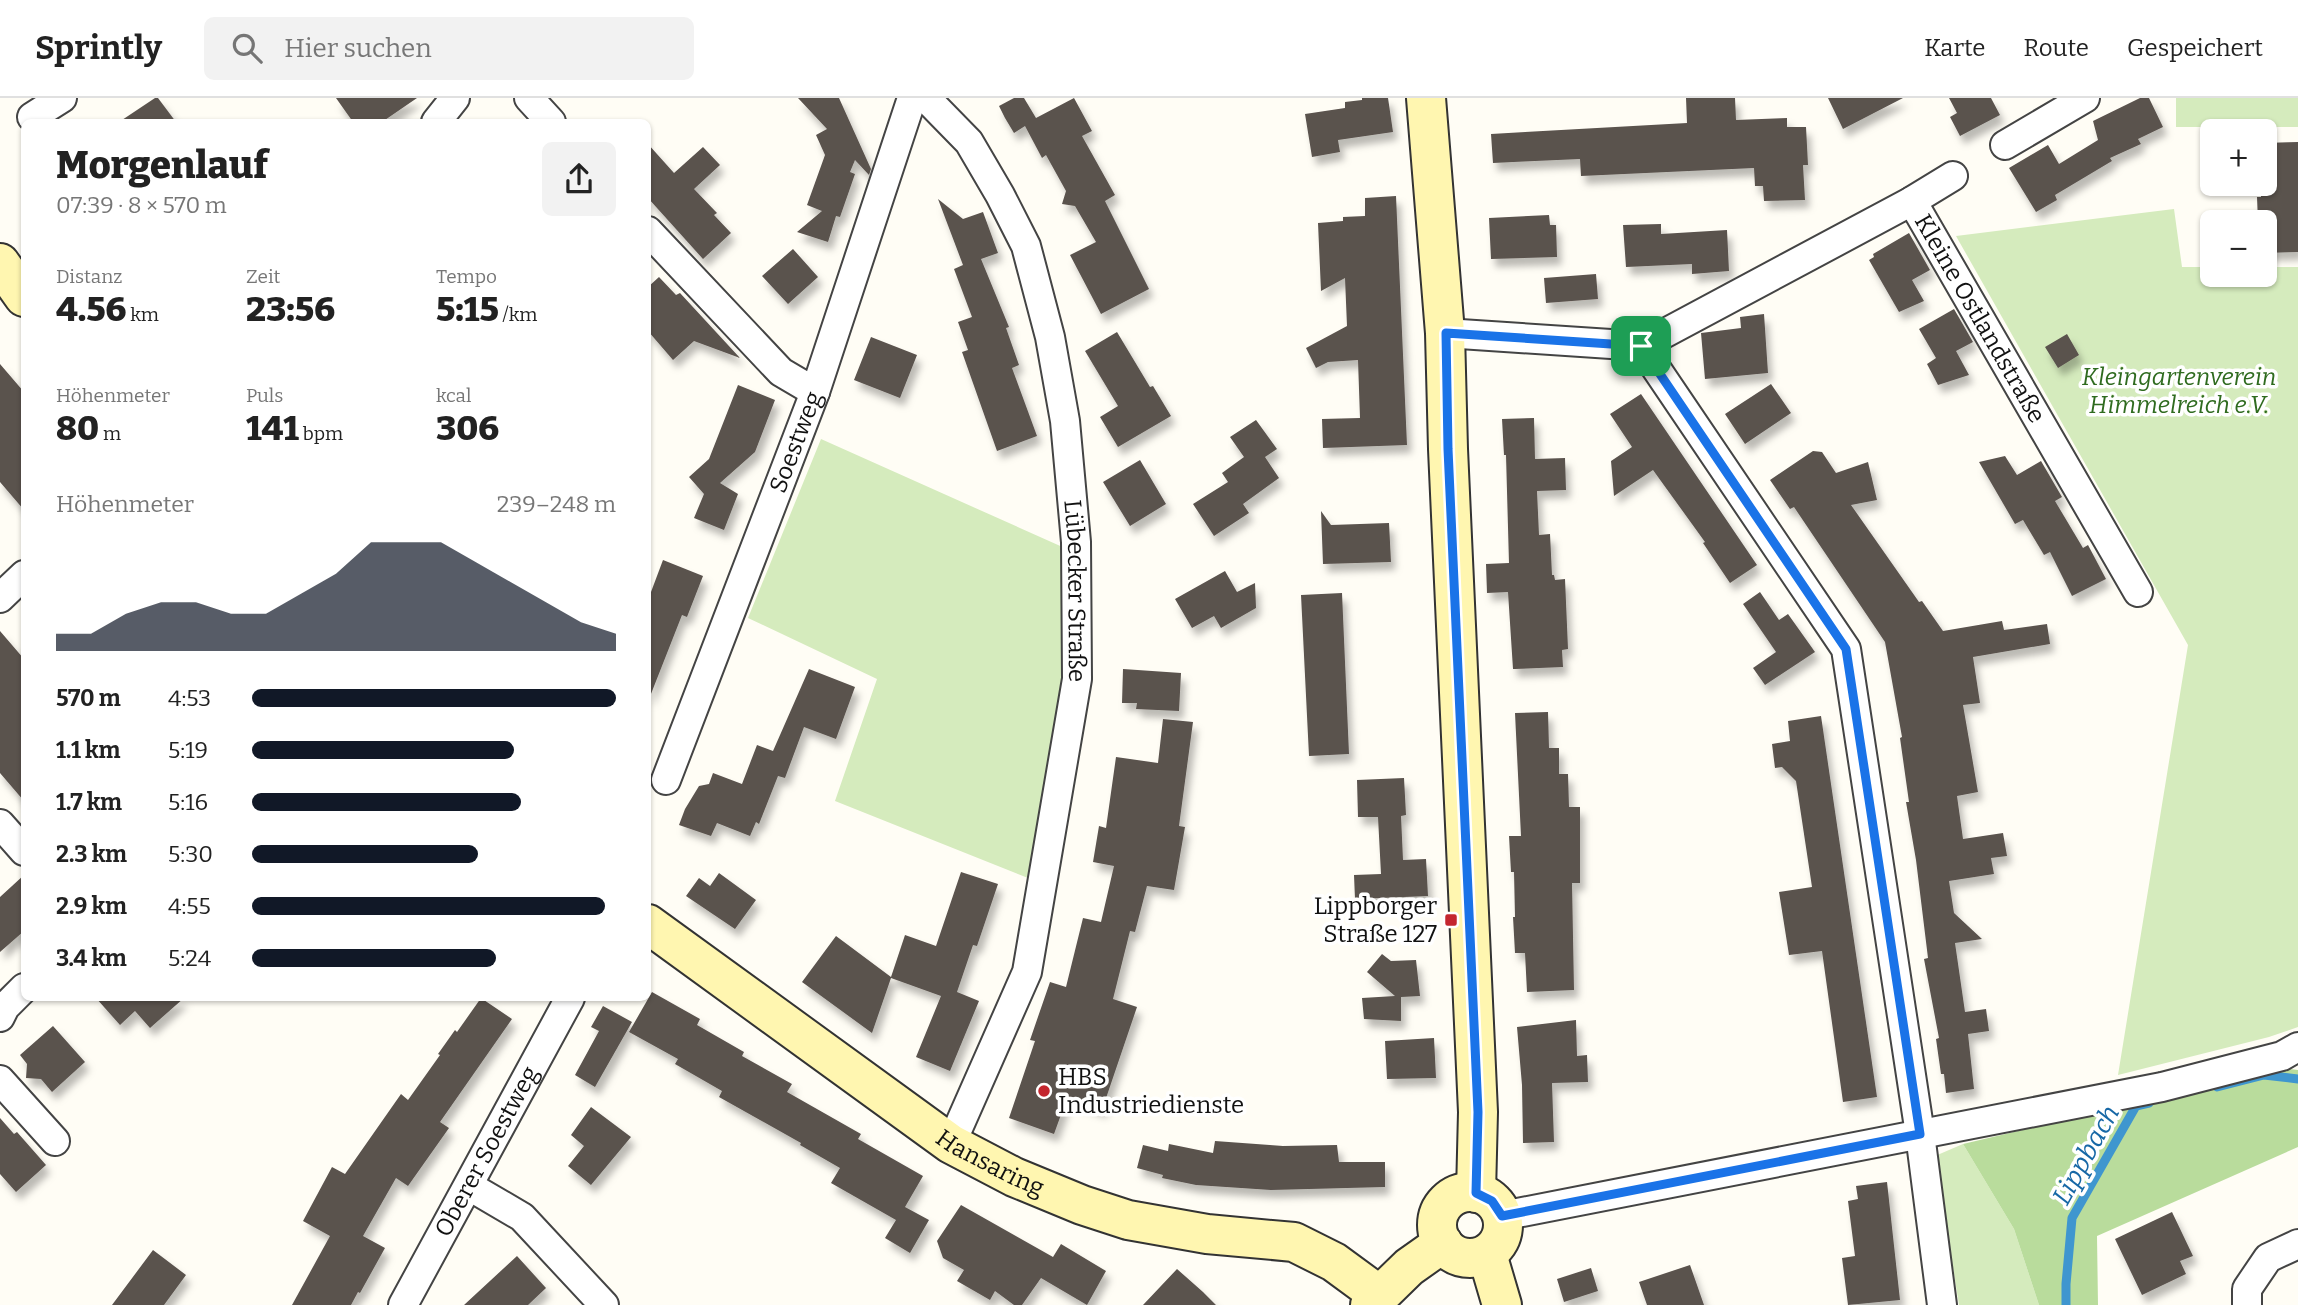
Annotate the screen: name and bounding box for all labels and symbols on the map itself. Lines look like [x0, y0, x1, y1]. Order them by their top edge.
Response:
street label: Kleine Ostlandstraße [1909, 209, 2051, 428]
pin [1611, 316, 1671, 376]
park label: Kleingartenverein Himmelreich e.V. [2082, 363, 2276, 419]
street label: Soestweg [764, 387, 828, 497]
street label: Lübecker Straße [1058, 499, 1091, 682]
place label: Lippborger Straße 127 [1314, 892, 1437, 948]
marker: Lippborger Straße 127 [1443, 912, 1459, 928]
street label: Oberer Soestweg [429, 1061, 544, 1241]
place label: HBS Industriedienste [1058, 1063, 1244, 1119]
marker: HBS Industriedienste [1036, 1083, 1052, 1099]
water label: Lippbach [2046, 1100, 2126, 1210]
street label: Hansaring [930, 1124, 1048, 1202]

